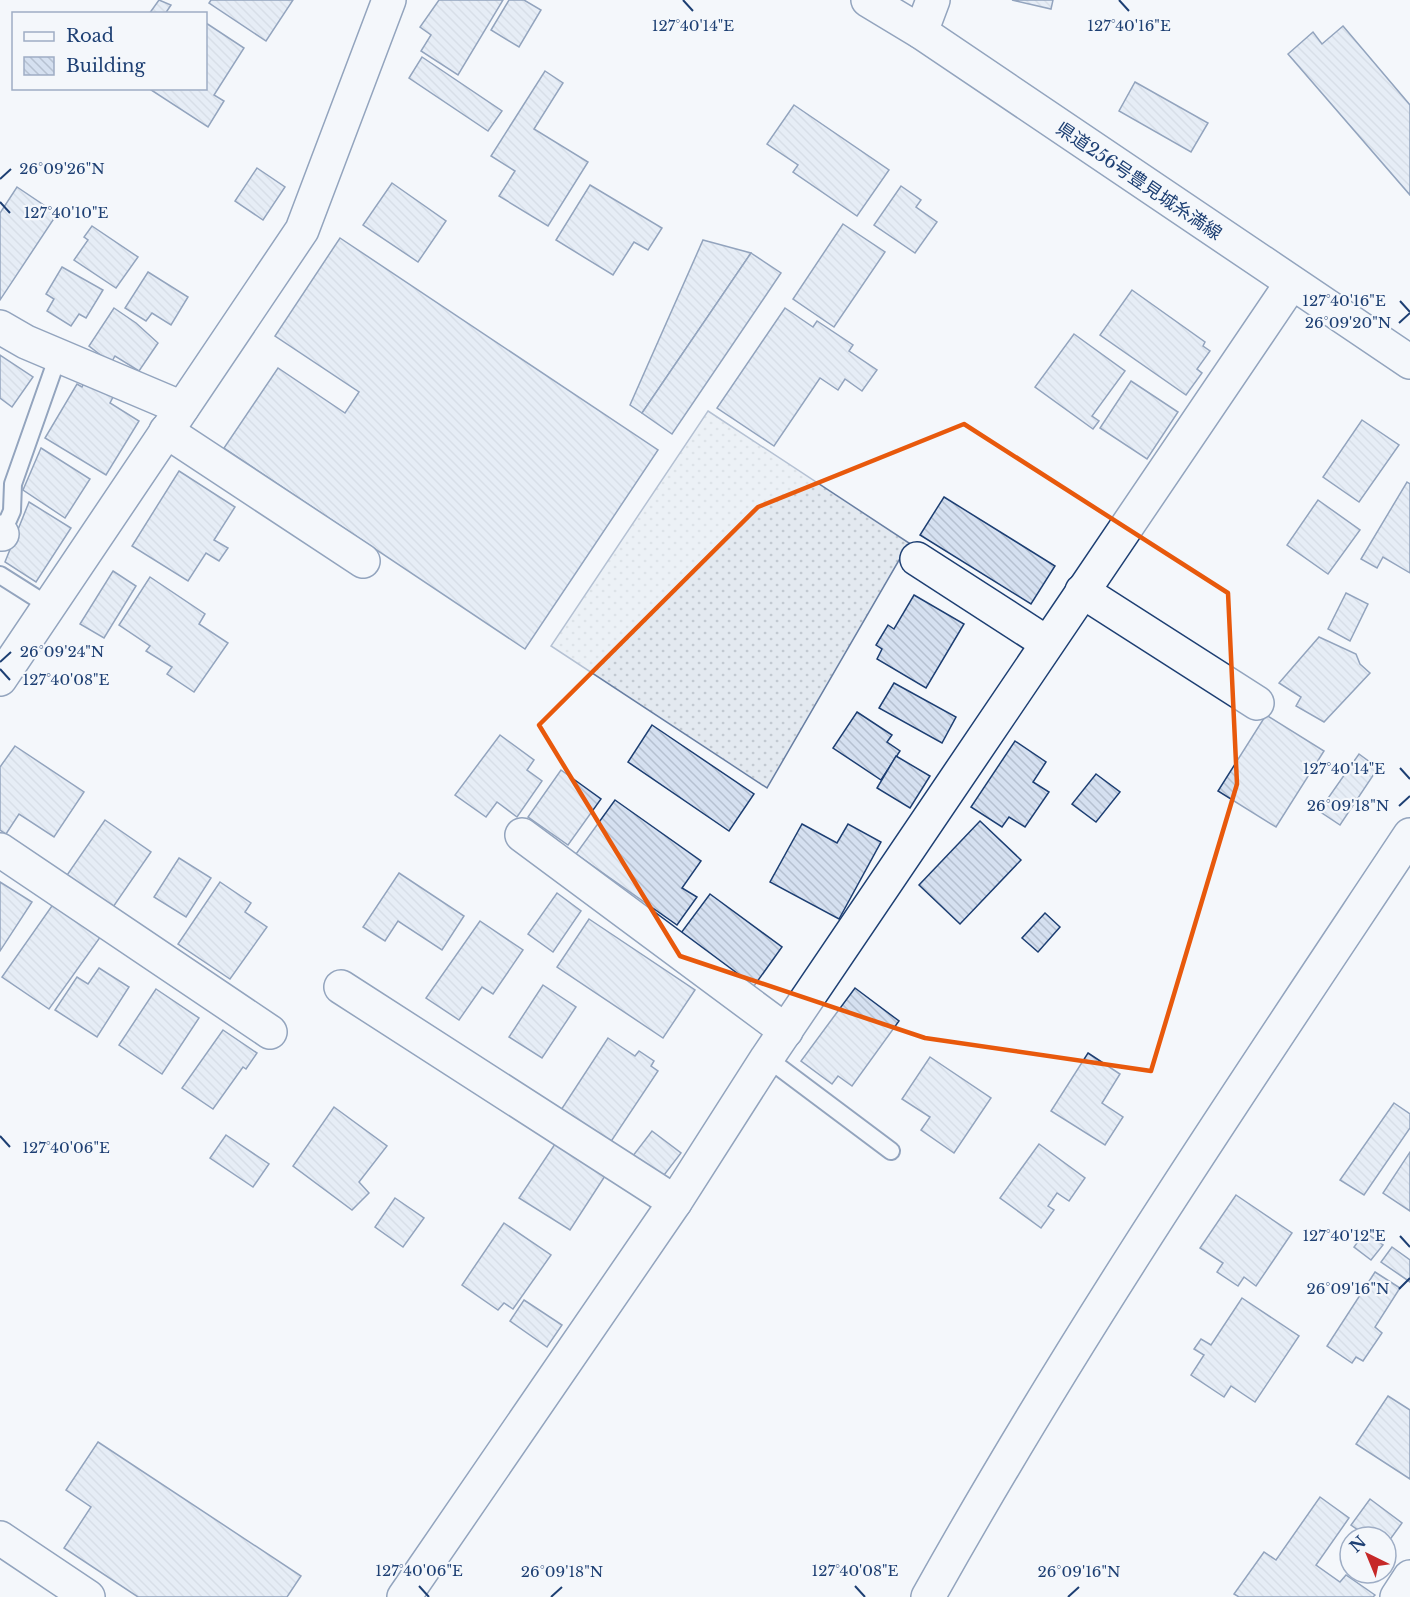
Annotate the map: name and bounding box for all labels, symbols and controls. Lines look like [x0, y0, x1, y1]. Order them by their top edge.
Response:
legend [12, 12, 207, 90]
text: 127°40'14"E [652, 16, 734, 35]
text: 127°40'16"E [1087, 16, 1171, 35]
text: Road [66, 25, 114, 47]
text: Building [66, 55, 145, 77]
street label: 県道256号豊見城糸満線 [1052, 117, 1226, 245]
text: 26°09'26"N [19, 159, 105, 178]
text: 127°40'10"E [24, 203, 108, 222]
text: 127°40'16"E [1302, 291, 1386, 310]
text: 26°09'20"N [1305, 313, 1391, 332]
text: 26°09'24"N [20, 642, 104, 661]
text: 127°40'08"E [22, 670, 110, 689]
text: 127°40'14"E [1303, 759, 1385, 778]
text: 26°09'18"N [1307, 796, 1389, 815]
text: 127°40'06"E [22, 1138, 110, 1157]
text: 127°40'12"E [1302, 1226, 1386, 1245]
text: 26°09'16"N [1306, 1279, 1390, 1298]
north arrow [1338, 1525, 1398, 1585]
text: N [1345, 1532, 1370, 1556]
text: 127°40'06"E [375, 1561, 463, 1580]
text: 127°40'08"E [811, 1561, 899, 1580]
text: 26°09'18"N [521, 1562, 603, 1581]
text: 26°09'16"N [1037, 1562, 1121, 1581]

